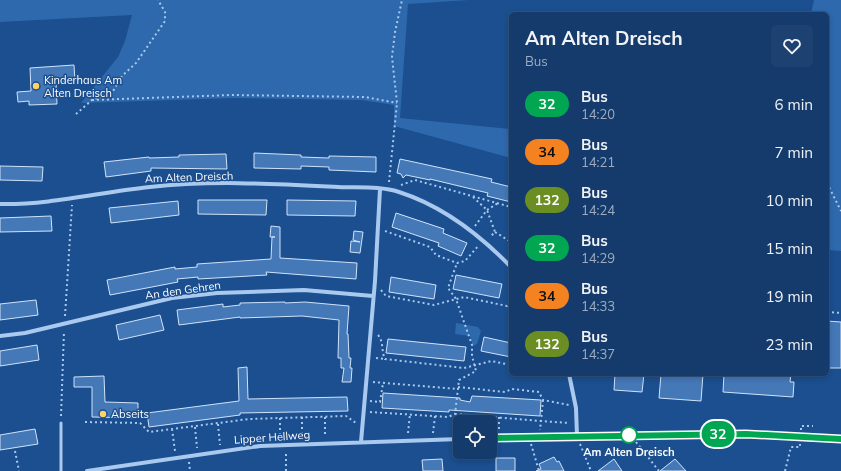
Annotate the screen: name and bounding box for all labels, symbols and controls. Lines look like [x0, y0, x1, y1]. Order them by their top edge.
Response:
button: heart [771, 25, 813, 67]
text: Am Alten Dreisch [525, 26, 683, 50]
text: Bus [525, 53, 548, 69]
place label: Kinderhaus Am Alten Dreisch [44, 73, 122, 100]
marker: Kinderhaus Am Alten Dreisch [31, 81, 41, 91]
text: Bus [581, 87, 608, 106]
text: 32 [539, 95, 555, 113]
text: 6 min [775, 95, 813, 114]
text: 14:20 [581, 106, 615, 122]
text: Bus [581, 135, 608, 154]
text: 34 [539, 143, 555, 161]
text: 7 min [775, 143, 813, 162]
text: 14:21 [581, 154, 615, 170]
street label: Am Alten Dreisch [145, 168, 233, 186]
text: Bus [581, 183, 608, 202]
text: 132 [534, 191, 560, 209]
text: 10 min [766, 191, 813, 210]
text: 14:24 [581, 202, 615, 218]
text: Bus [581, 231, 608, 250]
text: 32 [539, 239, 555, 257]
text: 15 min [766, 239, 813, 258]
text: 14:29 [581, 250, 615, 266]
street label: An den Gehren [144, 278, 222, 302]
text: Bus [581, 279, 608, 298]
text: 34 [539, 287, 555, 305]
text: 19 min [766, 287, 813, 306]
text: 14:33 [581, 298, 615, 314]
text: Bus [581, 327, 608, 346]
text: 132 [534, 335, 560, 353]
text: 23 min [766, 335, 813, 354]
text: 14:37 [581, 346, 615, 362]
place label: Abseits [111, 407, 149, 421]
marker: Abseits [98, 409, 108, 419]
map controls [453, 415, 497, 459]
button: locate [453, 415, 497, 459]
line badge: 32 [700, 421, 736, 447]
text: 32 [710, 425, 726, 443]
marker: Am Alten Dreisch [620, 426, 638, 444]
street label: Lipper Hellweg [233, 427, 311, 447]
place label: Am Alten Dreisch [583, 445, 675, 459]

